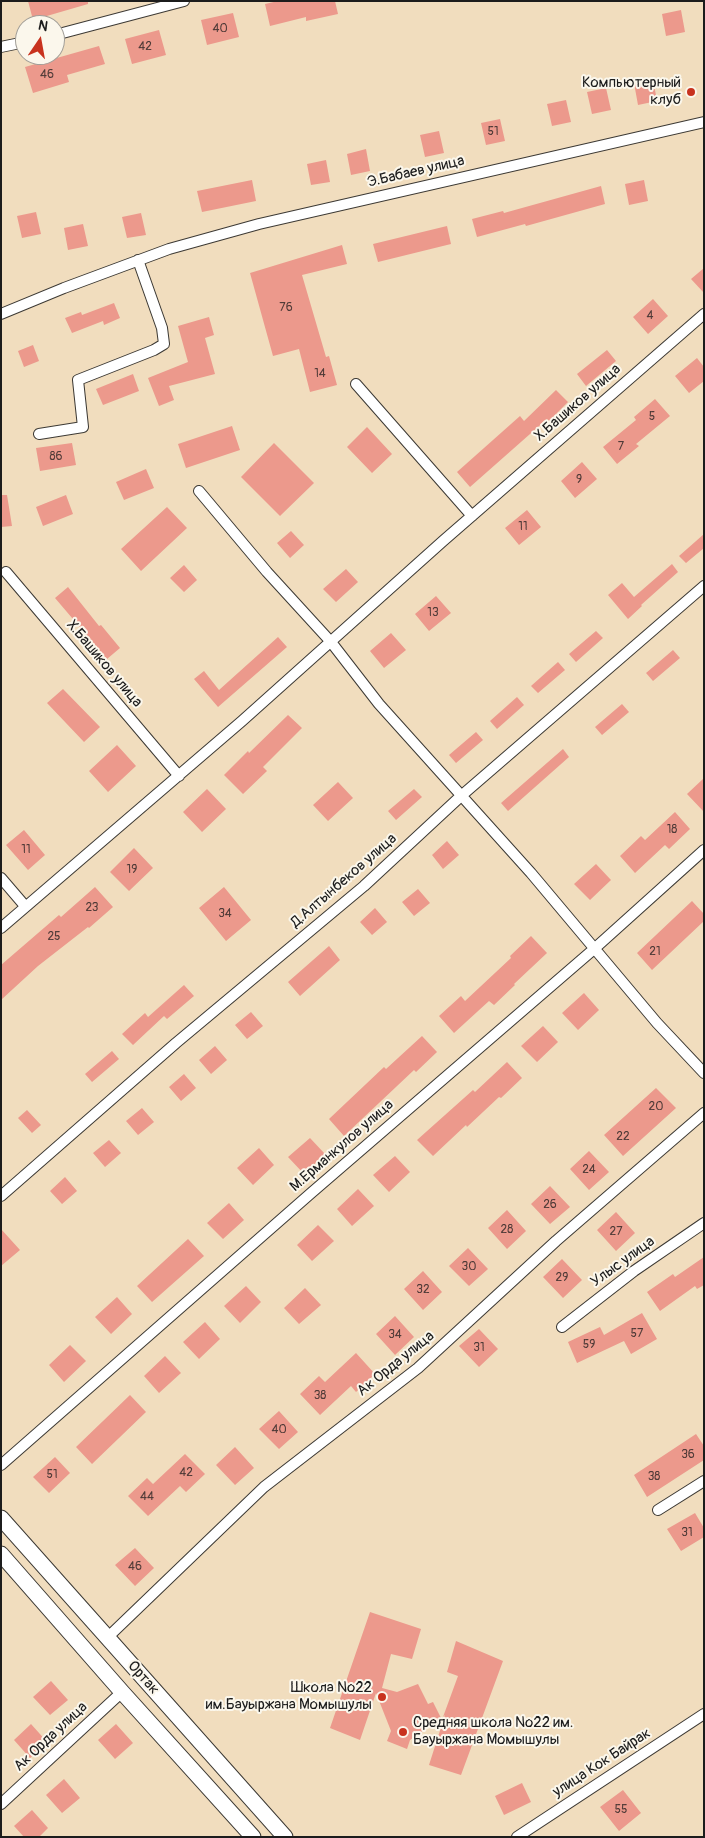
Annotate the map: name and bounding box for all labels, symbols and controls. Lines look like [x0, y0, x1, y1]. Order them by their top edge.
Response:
north arrow [15, 15, 65, 65]
text: N [37, 17, 49, 35]
house number: 40 [212, 22, 228, 36]
house number: 42 [138, 40, 152, 54]
house number: 46 [40, 68, 54, 82]
place label: Компьютерный клуб [582, 74, 681, 109]
marker: Компьютерный клуб [685, 86, 697, 98]
house number: 51 [487, 125, 499, 139]
street label: Э.Бабаев улица [366, 152, 466, 192]
house number: 76 [279, 301, 293, 315]
house number: 4 [647, 309, 653, 323]
street label: Х.Башиков улица [531, 361, 625, 445]
house number: 14 [314, 367, 326, 381]
house number: 5 [649, 410, 655, 424]
house number: 7 [618, 440, 624, 454]
house number: 86 [49, 450, 63, 464]
house number: 9 [576, 473, 582, 487]
house number: 11 [518, 520, 528, 534]
house number: 13 [427, 606, 439, 620]
street label: Х.Башиков улица [62, 617, 146, 711]
house number: 18 [667, 823, 677, 837]
street label: Д.Алтынбеков улица [287, 830, 401, 932]
house number: 11 [21, 843, 31, 857]
house number: 19 [127, 863, 137, 877]
house number: 23 [85, 901, 99, 915]
house number: 34 [218, 907, 232, 921]
house number: 25 [47, 930, 61, 944]
house number: 21 [649, 945, 661, 959]
street label: М.Ерманкулов улица [287, 1096, 397, 1196]
house number: 20 [649, 1100, 663, 1114]
house number: 22 [616, 1130, 630, 1144]
house number: 24 [582, 1163, 596, 1177]
house number: 26 [543, 1198, 557, 1212]
house number: 28 [501, 1223, 513, 1237]
house number: 27 [609, 1225, 623, 1239]
street label: Улыс улица [587, 1233, 659, 1291]
house number: 30 [462, 1260, 476, 1274]
house number: 29 [556, 1271, 568, 1285]
house number: 32 [416, 1283, 430, 1297]
street label: Ак Орда улица [354, 1327, 438, 1401]
house number: 57 [631, 1327, 643, 1341]
house number: 34 [388, 1328, 402, 1342]
house number: 59 [583, 1338, 595, 1352]
house number: 31 [473, 1341, 485, 1355]
house number: 38 [314, 1389, 326, 1403]
house number: 40 [271, 1423, 287, 1437]
house number: 36 [681, 1448, 695, 1462]
house number: 42 [179, 1466, 193, 1480]
house number: 51 [46, 1468, 58, 1482]
house number: 38 [648, 1470, 660, 1484]
house number: 44 [140, 1490, 154, 1504]
house number: 31 [681, 1526, 693, 1540]
house number: 46 [128, 1560, 142, 1574]
street label: Ортак [123, 1658, 163, 1698]
place label: Школа №22 им.Бауыржана Момышулы [206, 1679, 372, 1714]
marker: Школа №22 им.Бауыржана Момышулы [376, 1691, 388, 1703]
street label: Ак Орда улица [11, 1698, 91, 1776]
place label: Средняя школа №22 им. Бауыржана Момышулы [413, 1714, 573, 1749]
street label: улица Кок Байрак [550, 1725, 654, 1801]
marker: Средняя школа №22 им. Бауыржана Момышулы [397, 1726, 409, 1738]
house number: 55 [614, 1803, 628, 1817]

